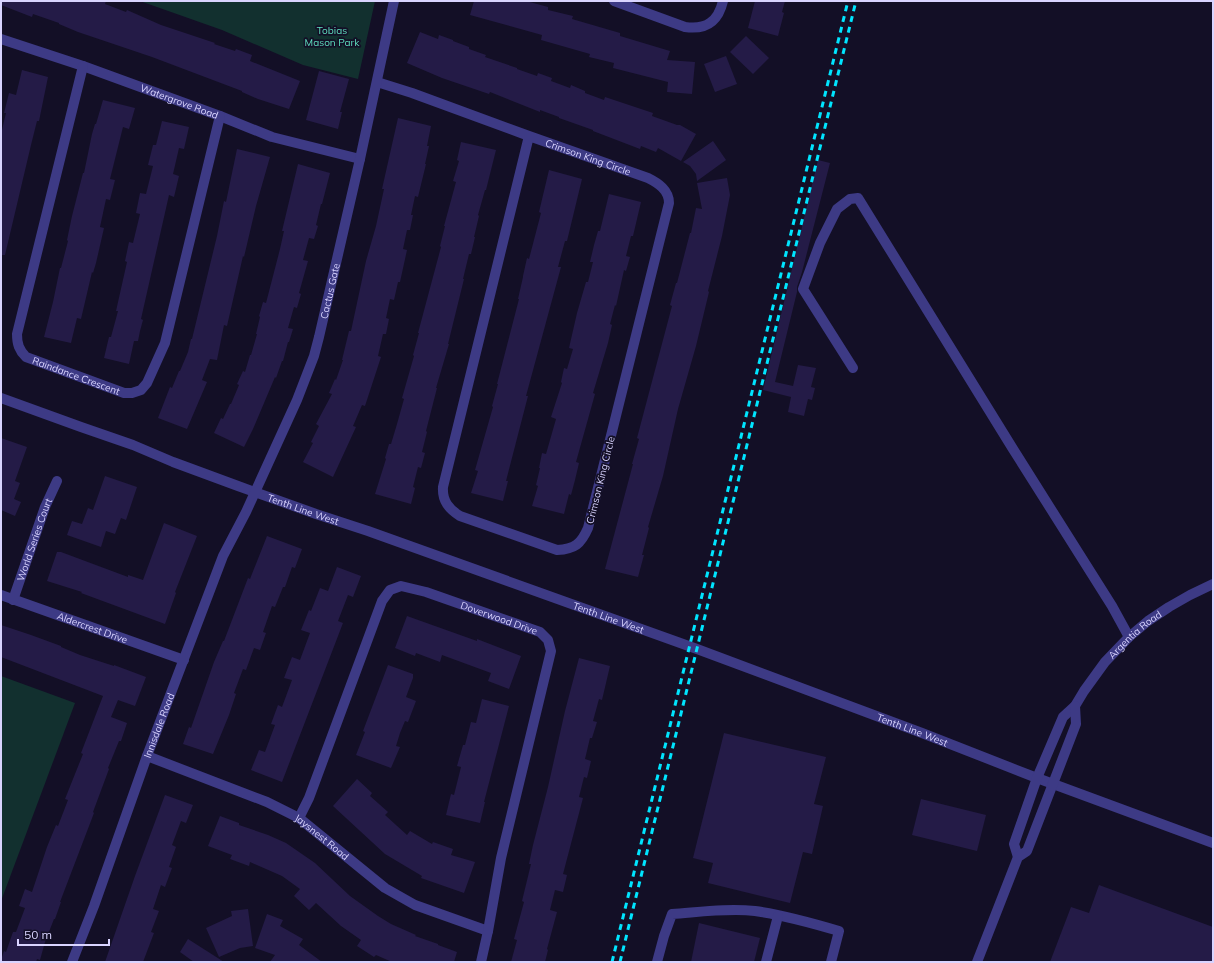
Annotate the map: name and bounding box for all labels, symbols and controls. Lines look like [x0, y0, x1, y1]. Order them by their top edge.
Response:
park label: Tobias Mason Park [305, 24, 360, 49]
street label: Watergrove Road [138, 81, 220, 122]
street label: Crimson King Circle [543, 136, 632, 178]
street label: Cactus Gate [317, 262, 343, 320]
street label: Raindance Crescent [30, 354, 122, 398]
street label: Crimson King Circle [583, 435, 618, 525]
street label: Tenth Line West [265, 491, 341, 528]
street label: World Series Court [14, 496, 55, 583]
street label: Doverwood Drive [459, 599, 539, 638]
street label: Tenth Line West [571, 599, 646, 637]
street label: Argentia Road [1105, 608, 1164, 662]
street label: Aldercrest Drive [55, 609, 129, 646]
street label: Innisdale Road [141, 691, 177, 760]
street label: Tenth Line West [875, 711, 950, 750]
street label: Jaysnest Road [293, 811, 352, 863]
scale bar [18, 921, 109, 947]
text: 50 m [24, 927, 52, 942]

